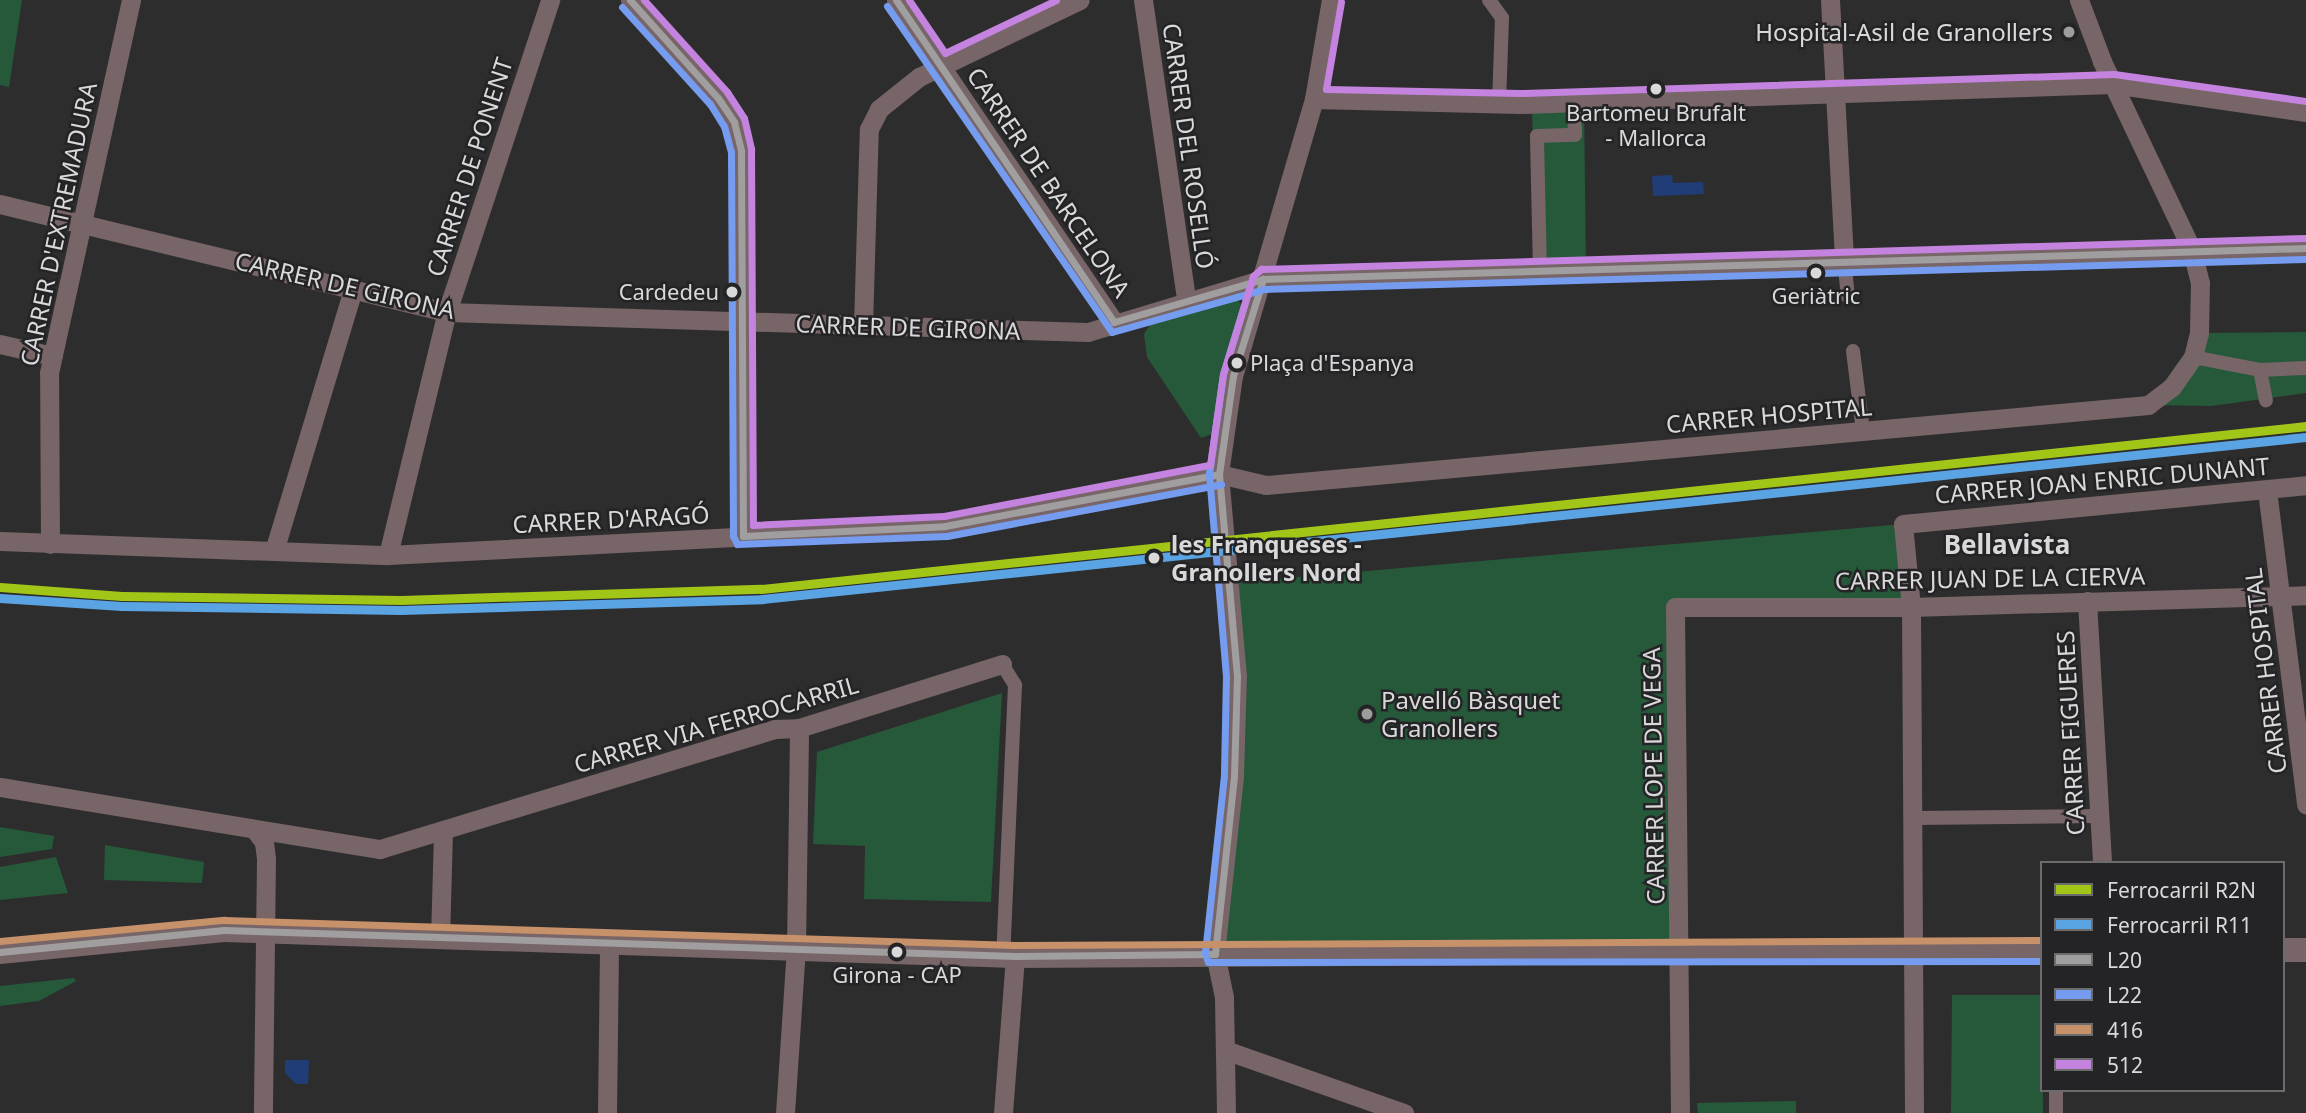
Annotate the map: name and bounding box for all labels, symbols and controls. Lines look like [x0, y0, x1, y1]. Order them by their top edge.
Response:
place label: Hospital-Asil de Granollers [1755, 18, 2053, 46]
street label: CARRER DEL ROSELLÓ [1157, 21, 1221, 271]
marker: Hospital-Asil de Granollers [2059, 22, 2079, 42]
street label: CARRER DE PONENT [420, 54, 518, 280]
street label: CARRER DE BARCELONA [961, 62, 1137, 302]
street label: CARRER D'EXTREMADURA [14, 80, 102, 368]
marker: Bartomeu Brufalt - Mallorca [1649, 82, 1663, 96]
place label: Bartomeu Brufalt - Mallorca [1566, 99, 1746, 150]
street label: CARRER DE GIRONA [232, 246, 458, 324]
marker: Geriàtric [1809, 266, 1823, 280]
place label: Cardedeu [619, 279, 719, 305]
place label: Geriàtric [1772, 283, 1860, 309]
marker: Cardedeu [725, 285, 739, 299]
street label: CARRER DE GIRONA [795, 309, 1021, 345]
place label: Plaça d'Espanya [1250, 350, 1414, 376]
marker: Plaça d'Espanya [1230, 356, 1244, 370]
street label: CARRER HOSPITAL [1665, 392, 1873, 438]
street label: CARRER JOAN ENRIC DUNANT [1933, 451, 2271, 509]
street label: CARRER D'ARAGÓ [512, 499, 710, 539]
district label: Bellavista [1944, 529, 2070, 561]
place label: les Franqueses - Granollers Nord [1171, 530, 1362, 586]
marker: les Franqueses - Granollers Nord [1143, 547, 1165, 569]
street label: CARRER JUAN DE LA CIERVA [1835, 561, 2145, 595]
street label: CARRER HOSPITAL [2238, 567, 2292, 775]
street label: CARRER FIGUERES [2050, 630, 2090, 836]
street label: CARRER LOPE DE VEGA [1636, 647, 1670, 905]
street label: CARRER VIA FERROCARRIL [571, 670, 861, 778]
place label: Pavelló Bàsquet Granollers [1381, 686, 1560, 742]
marker: Pavelló Bàsquet Granollers [1359, 706, 1375, 722]
legend [2040, 861, 2285, 1092]
text: Ferrocarril R2N [2107, 876, 2256, 904]
text: Ferrocarril R11 [2107, 911, 2252, 939]
marker: Girona - CAP [890, 945, 904, 959]
text: L20 [2107, 946, 2142, 974]
place label: Girona - CAP [832, 962, 962, 988]
text: L22 [2107, 981, 2142, 1009]
text: 416 [2107, 1016, 2143, 1044]
text: 512 [2107, 1051, 2143, 1079]

